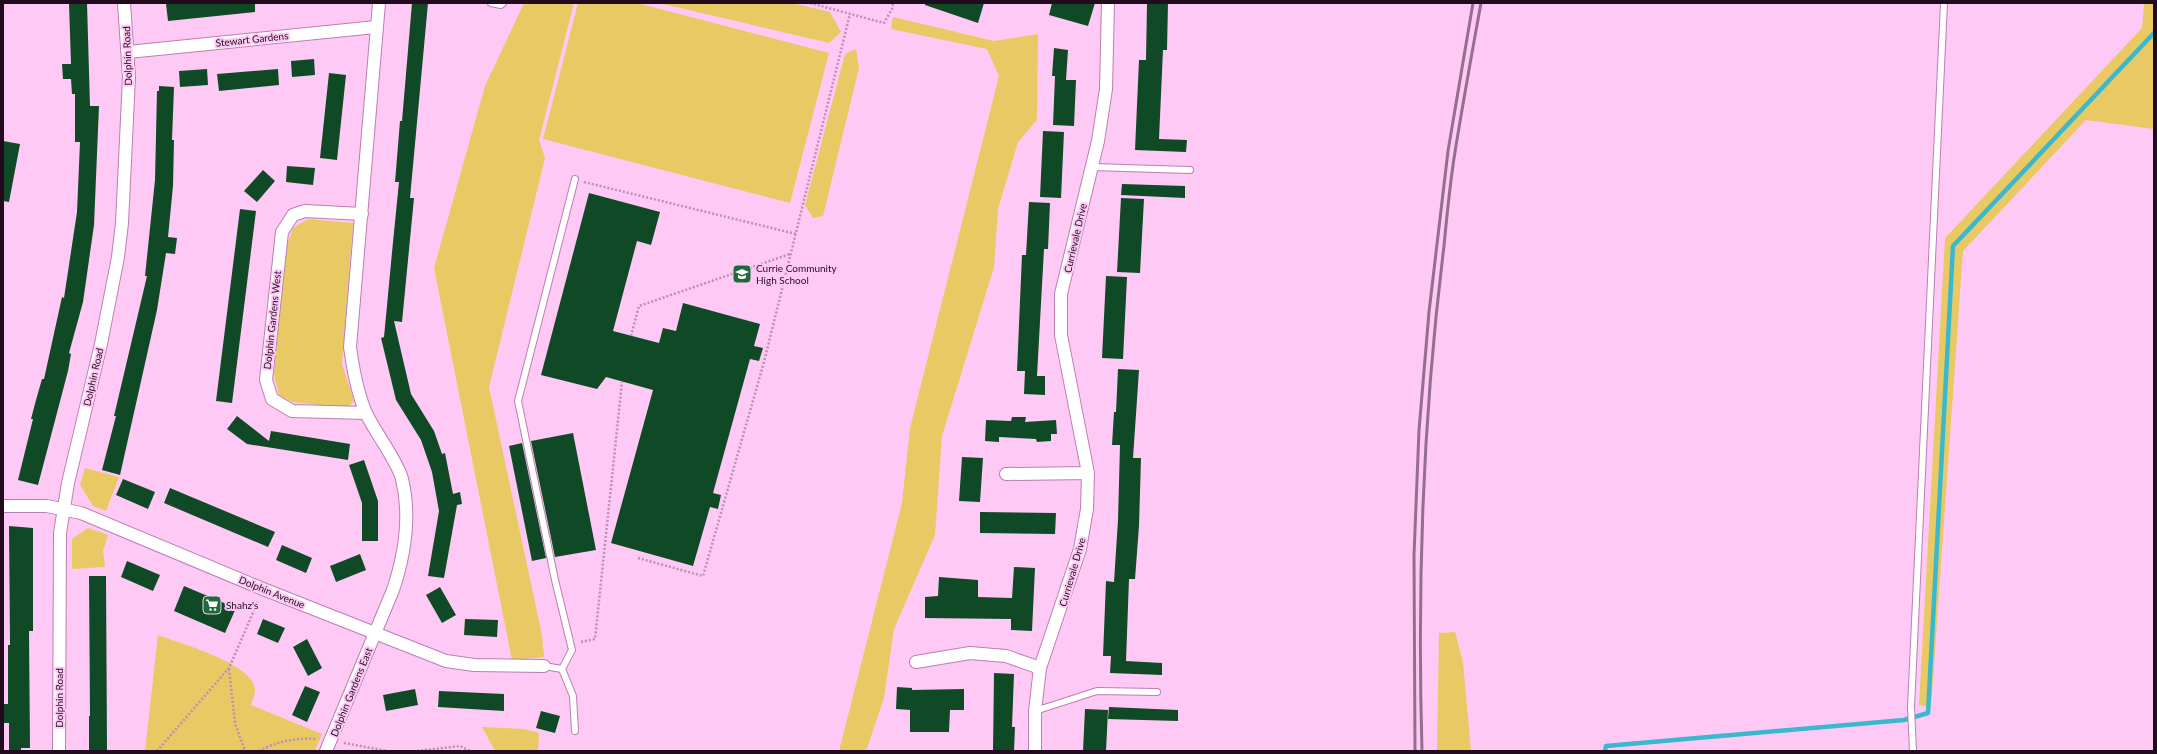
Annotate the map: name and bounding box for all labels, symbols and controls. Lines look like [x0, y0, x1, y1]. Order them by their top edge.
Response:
street label: Dolphin Road [120, 26, 134, 86]
street label: Stewart Gardens [215, 29, 289, 49]
street label: Currievale Drive [1061, 202, 1089, 274]
place label: Currie Community High School [756, 262, 838, 286]
school or university icon: Currie Community High School [731, 263, 753, 285]
street label: Dolphin Gardens West [261, 270, 283, 370]
street label: Dolphin Road [80, 347, 106, 407]
street label: Currievale Drive [1056, 536, 1088, 608]
street label: Dolphin Avenue [237, 573, 307, 611]
supermarket icon: Shahz's [201, 594, 223, 616]
place label: Shahz's [226, 599, 258, 611]
street label: Dolphin Gardens East [328, 645, 374, 738]
street label: Dolphin Road [53, 668, 65, 728]

